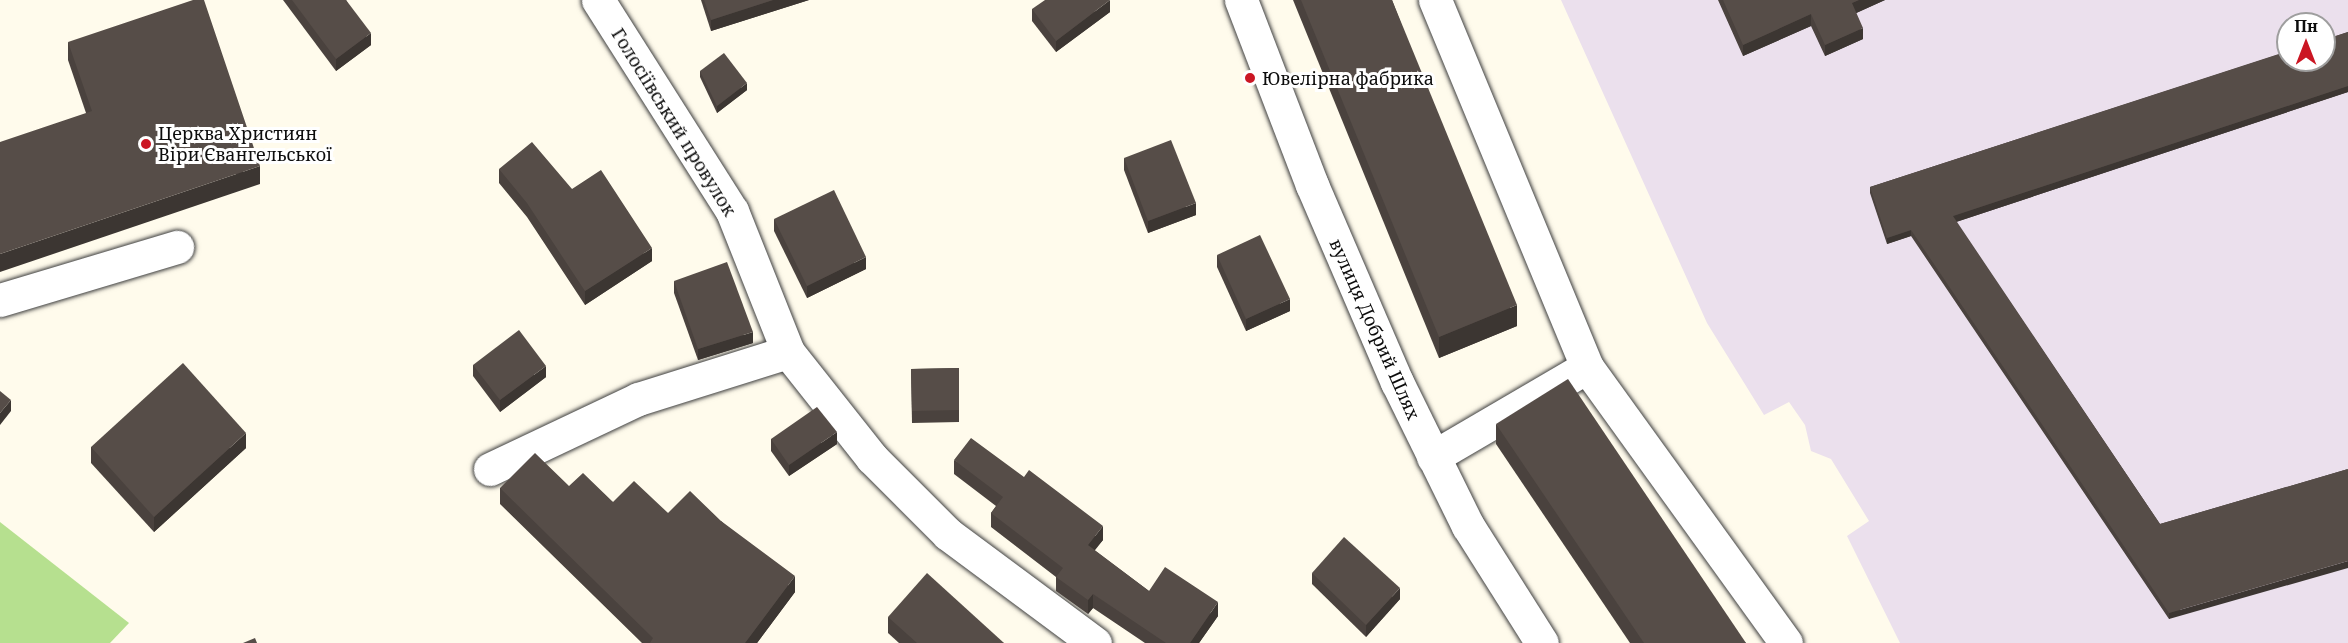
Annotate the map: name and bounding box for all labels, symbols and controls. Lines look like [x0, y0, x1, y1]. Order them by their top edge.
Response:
north arrow [2276, 12, 2336, 72]
text: Пн [2294, 15, 2318, 37]
street label: Голосіївський провулок [607, 24, 741, 220]
place label: Ювелірна фабрика [1262, 67, 1434, 89]
marker: Ювелірна фабрика [1243, 71, 1257, 85]
place label: Церква Християн Віри Євангельської [158, 123, 332, 166]
marker: Церква Християн Віри Євангельської [139, 137, 153, 151]
street label: вулиця Добрий Шлях [1325, 235, 1425, 423]

